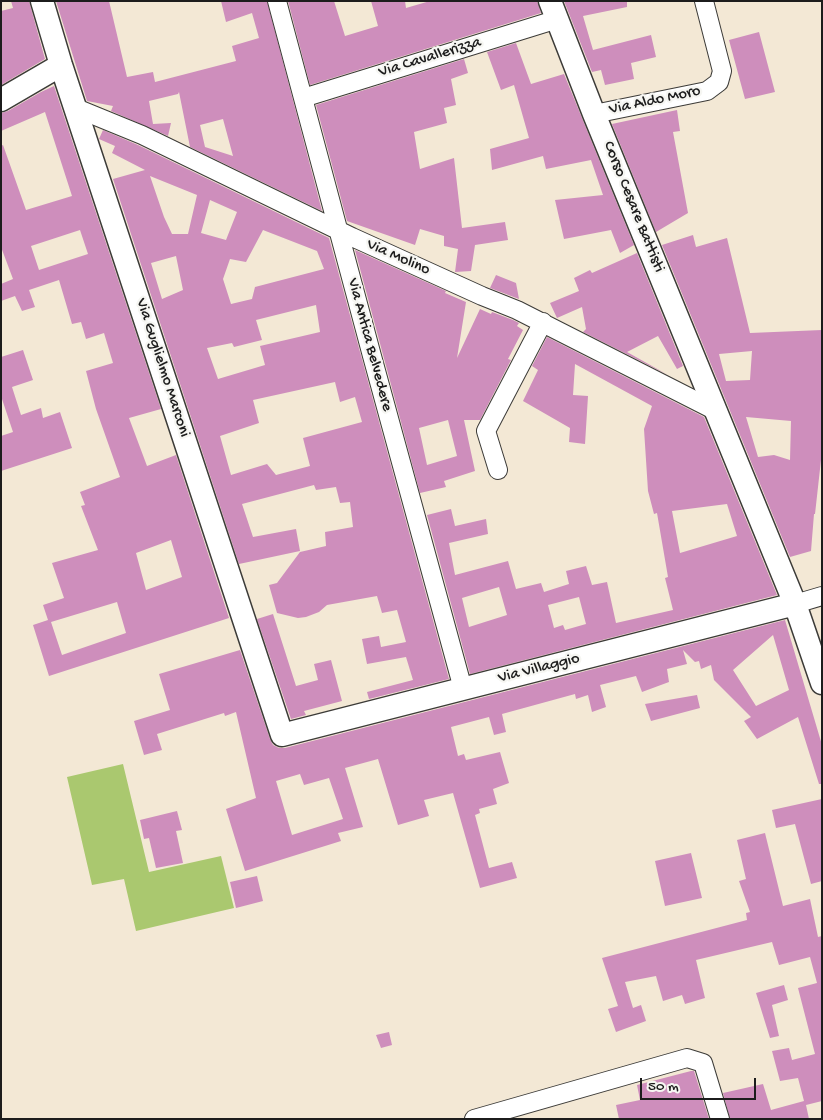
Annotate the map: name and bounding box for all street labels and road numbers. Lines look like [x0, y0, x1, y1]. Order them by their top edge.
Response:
street label: Via Cavallerizza [377, 33, 483, 83]
street label: Via Aldo Moro [608, 82, 702, 120]
street label: Corso Cesare Battisti [598, 139, 668, 275]
street label: Via Molino [363, 236, 433, 280]
street label: Via Antica Belvedere [342, 276, 396, 414]
street label: Via Guglielmo Marconi [131, 296, 193, 440]
street label: Via Villaggio [496, 650, 582, 688]

